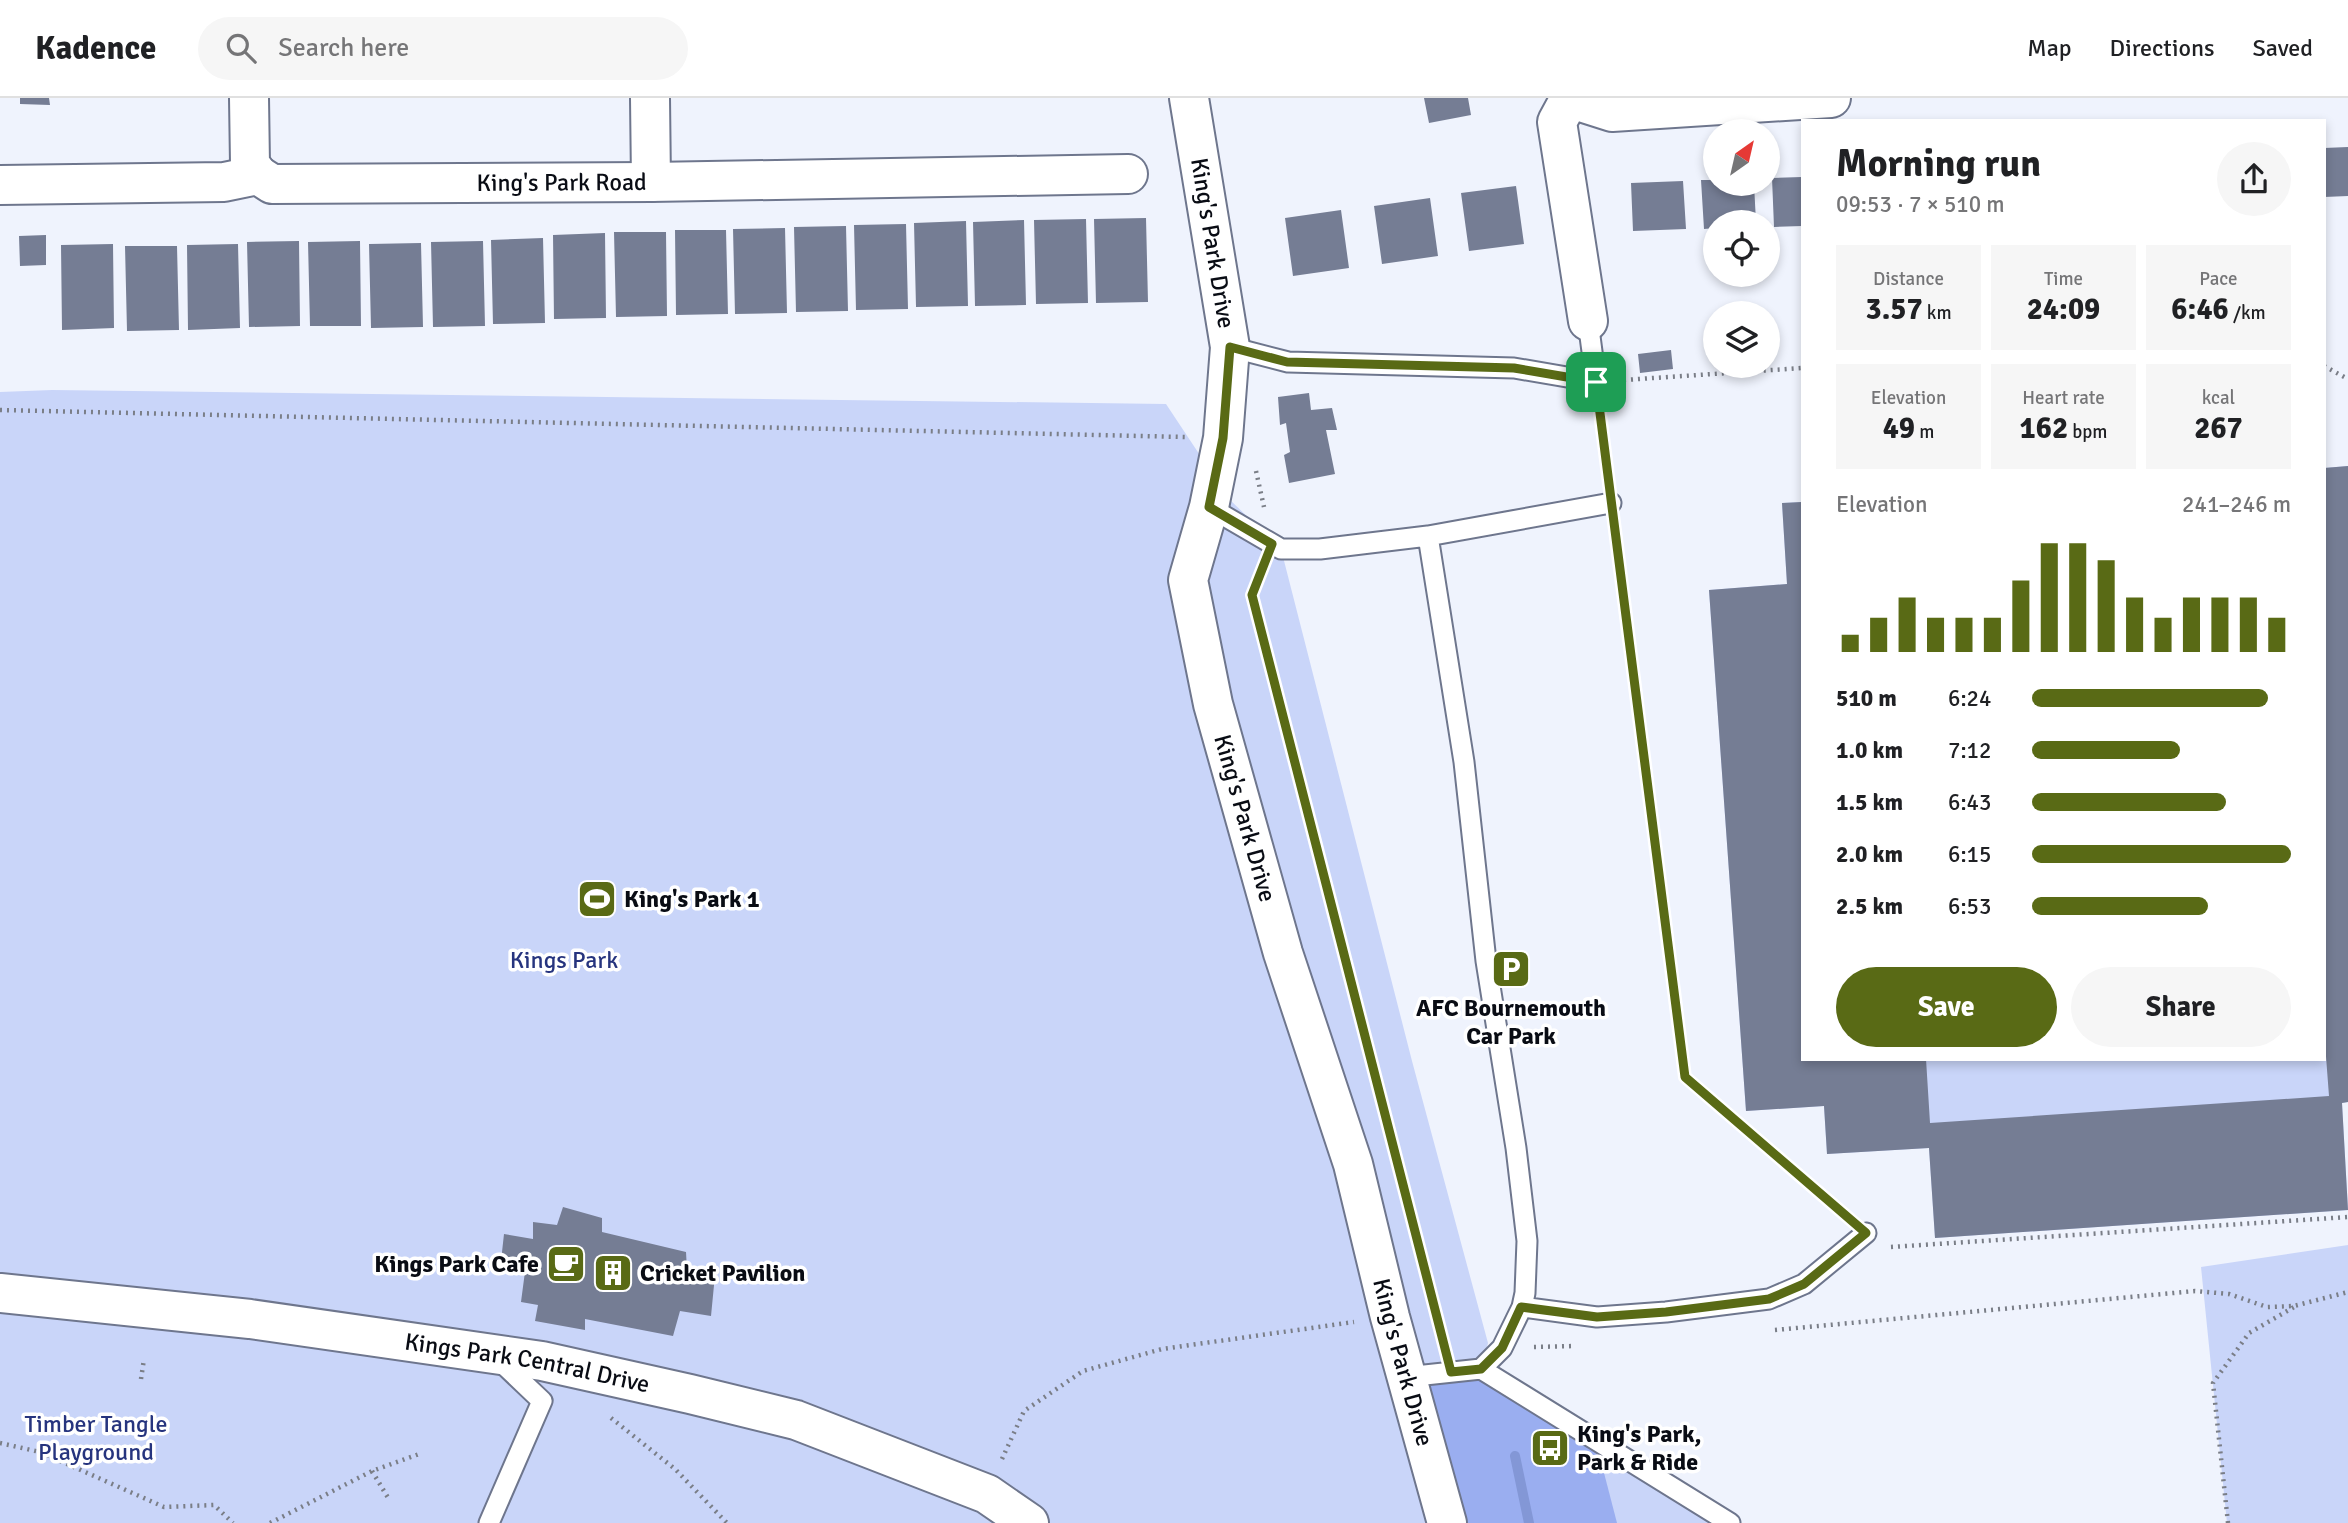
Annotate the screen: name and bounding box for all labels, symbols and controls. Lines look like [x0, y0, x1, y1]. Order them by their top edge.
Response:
search box [198, 17, 688, 80]
text: Kadence [35, 28, 156, 69]
icon: search [222, 29, 260, 67]
text: Search here [278, 32, 409, 64]
text: Map [2027, 33, 2072, 63]
text: Directions [2110, 33, 2215, 63]
text: Saved [2253, 33, 2313, 63]
north arrow [1703, 119, 1780, 196]
map controls [1703, 119, 1780, 378]
text: Morning run [1836, 140, 2041, 187]
button: share [2217, 142, 2291, 216]
street label: King's Park Drive [1184, 156, 1242, 331]
street label: King's Park Road [476, 167, 647, 198]
text: 09:53 · 7 × 510 m [1836, 190, 2005, 219]
button: locate [1703, 210, 1780, 287]
text: Distance [1873, 267, 1944, 291]
text: Time [2044, 267, 2083, 291]
text: Pace [2199, 267, 2238, 291]
text: 3.57 [1865, 291, 1923, 328]
text: 24:09 [2027, 291, 2100, 328]
text: 6:46 [2171, 291, 2229, 328]
button: layers [1703, 301, 1780, 378]
text: km [1923, 301, 1952, 325]
text: /km [2229, 301, 2266, 325]
pin [1566, 352, 1626, 412]
icon: arrive [1577, 363, 1615, 401]
text: Elevation [1871, 386, 1946, 410]
text: Heart rate [2022, 386, 2105, 410]
text: kcal [2202, 386, 2235, 410]
text: 49 [1883, 410, 1915, 447]
text: 162 [2019, 410, 2068, 447]
text: 267 [2194, 410, 2243, 447]
text: m [1915, 420, 1934, 444]
text: bpm [2068, 420, 2108, 444]
text: Elevation [1836, 490, 1928, 519]
text: 241–246 m [2182, 490, 2291, 519]
text: 510 m [1836, 684, 1897, 713]
text: 6:24 [1948, 684, 1991, 713]
street label: King's Park Drive [1207, 731, 1283, 905]
text: 1.0 km [1836, 736, 1903, 765]
text: 7:12 [1948, 736, 1991, 765]
text: 1.5 km [1836, 788, 1903, 817]
text: 6:43 [1948, 788, 1991, 817]
text: 2.0 km [1836, 840, 1903, 869]
text: 6:15 [1948, 840, 1991, 869]
sports icon: King's Park 1 [576, 878, 618, 920]
place label: King's Park 1 [624, 884, 760, 914]
text: 2.5 km [1836, 892, 1903, 921]
text: 6:53 [1948, 892, 1991, 921]
park label: Kings Park [510, 945, 618, 975]
parking icon: AFC Bournemouth Car Park [1490, 948, 1532, 990]
button: Save [1836, 967, 2057, 1047]
button: Share [2071, 967, 2291, 1047]
place label: AFC Bournemouth Car Park [1416, 993, 1606, 1051]
cafe icon: Kings Park Cafe [545, 1243, 587, 1285]
place label: Kings Park Cafe [374, 1249, 539, 1279]
building icon: Cricket Pavilion [592, 1252, 634, 1294]
place label: Cricket Pavilion [640, 1258, 805, 1288]
street label: King's Park Drive [1366, 1275, 1440, 1450]
street label: Kings Park Central Drive [403, 1326, 653, 1400]
park label: Timber Tangle Playground [24, 1409, 168, 1467]
place label: King's Park, Park & Ride [1577, 1419, 1702, 1477]
bus stop icon: King's Park, Park & Ride [1529, 1427, 1571, 1469]

